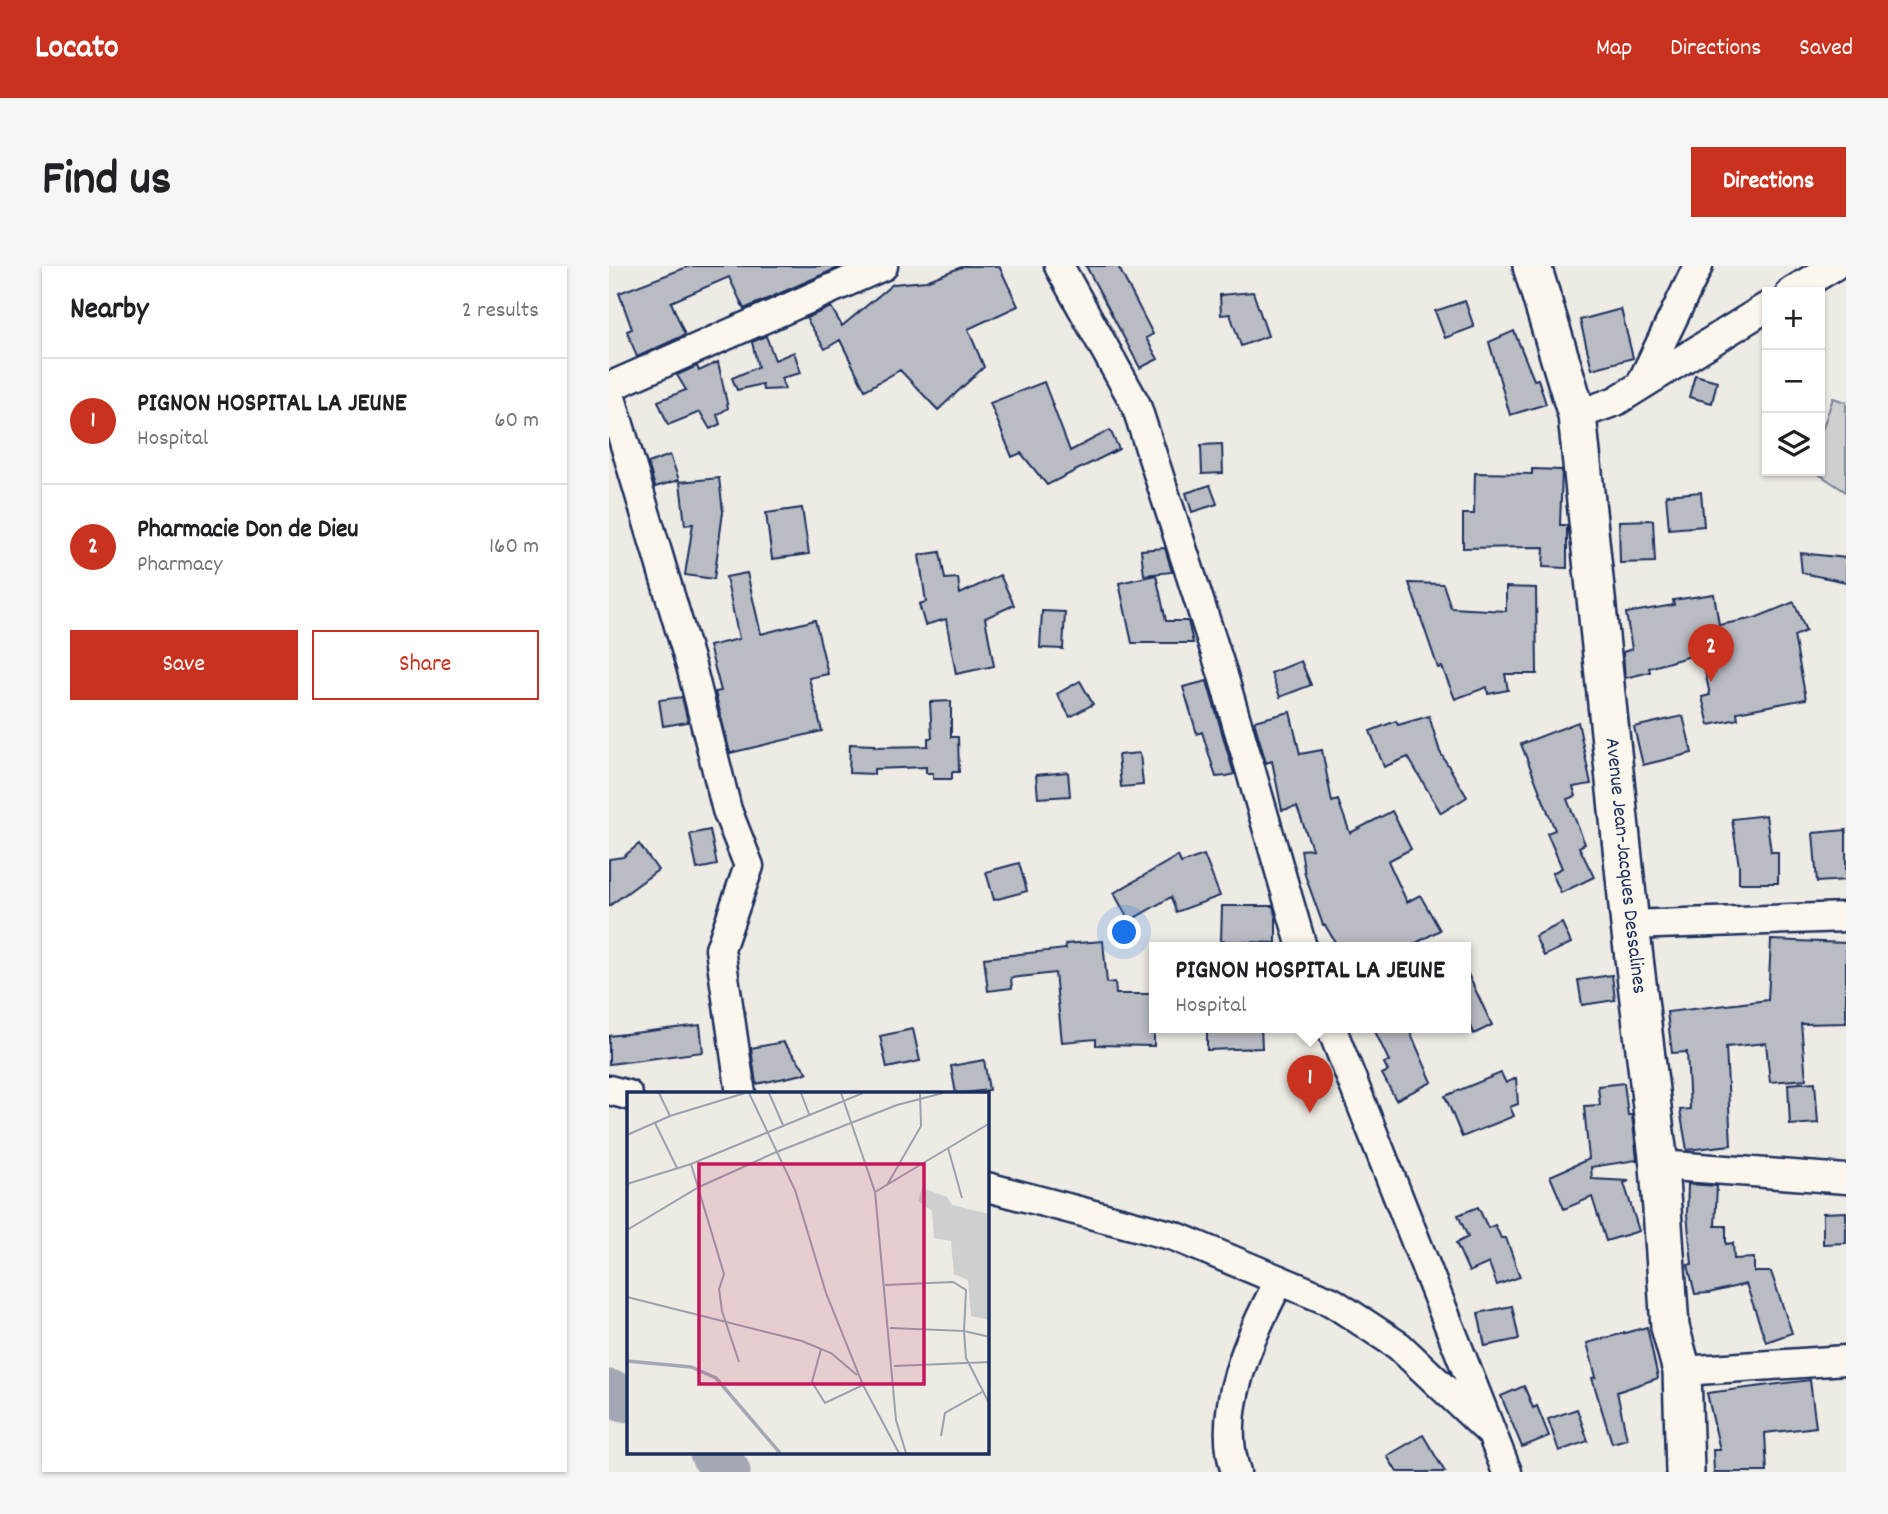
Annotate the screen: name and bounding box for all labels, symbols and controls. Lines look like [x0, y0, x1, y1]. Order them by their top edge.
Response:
text: Locato [35, 26, 119, 73]
text: Map [1596, 32, 1632, 66]
text: Directions [1670, 32, 1761, 66]
text: Saved [1799, 32, 1853, 66]
text: Find us [42, 147, 171, 217]
button: Directions [1691, 147, 1846, 217]
map controls [1762, 287, 1825, 476]
button: + [1762, 287, 1825, 350]
text: Nearby [70, 290, 148, 333]
text: 2 results [462, 295, 539, 328]
button: − [1762, 350, 1825, 413]
text: PIGNON HOSPITAL LA JEUNE [137, 386, 407, 423]
text: 1 [90, 405, 96, 438]
text: 60 m [494, 405, 539, 438]
button: layers [1762, 413, 1825, 476]
text: Hospital [137, 423, 208, 456]
text: Pharmacie Don de Dieu [137, 512, 359, 549]
text: 2 [88, 531, 98, 564]
text: 160 m [489, 531, 539, 564]
text: Pharmacy [137, 549, 222, 582]
pin: 2 [1688, 624, 1734, 682]
button: Save [70, 630, 298, 700]
button: Share [312, 630, 539, 700]
street label: Avenue Jean-Jacques Dessalines [1596, 736, 1653, 996]
your location [1107, 915, 1141, 949]
popup [1149, 942, 1471, 1033]
text: PIGNON HOSPITAL LA JEUNE [1175, 953, 1445, 990]
text: Hospital [1175, 990, 1246, 1023]
pin: 1 [1287, 1055, 1333, 1113]
inset map [627, 1092, 989, 1454]

